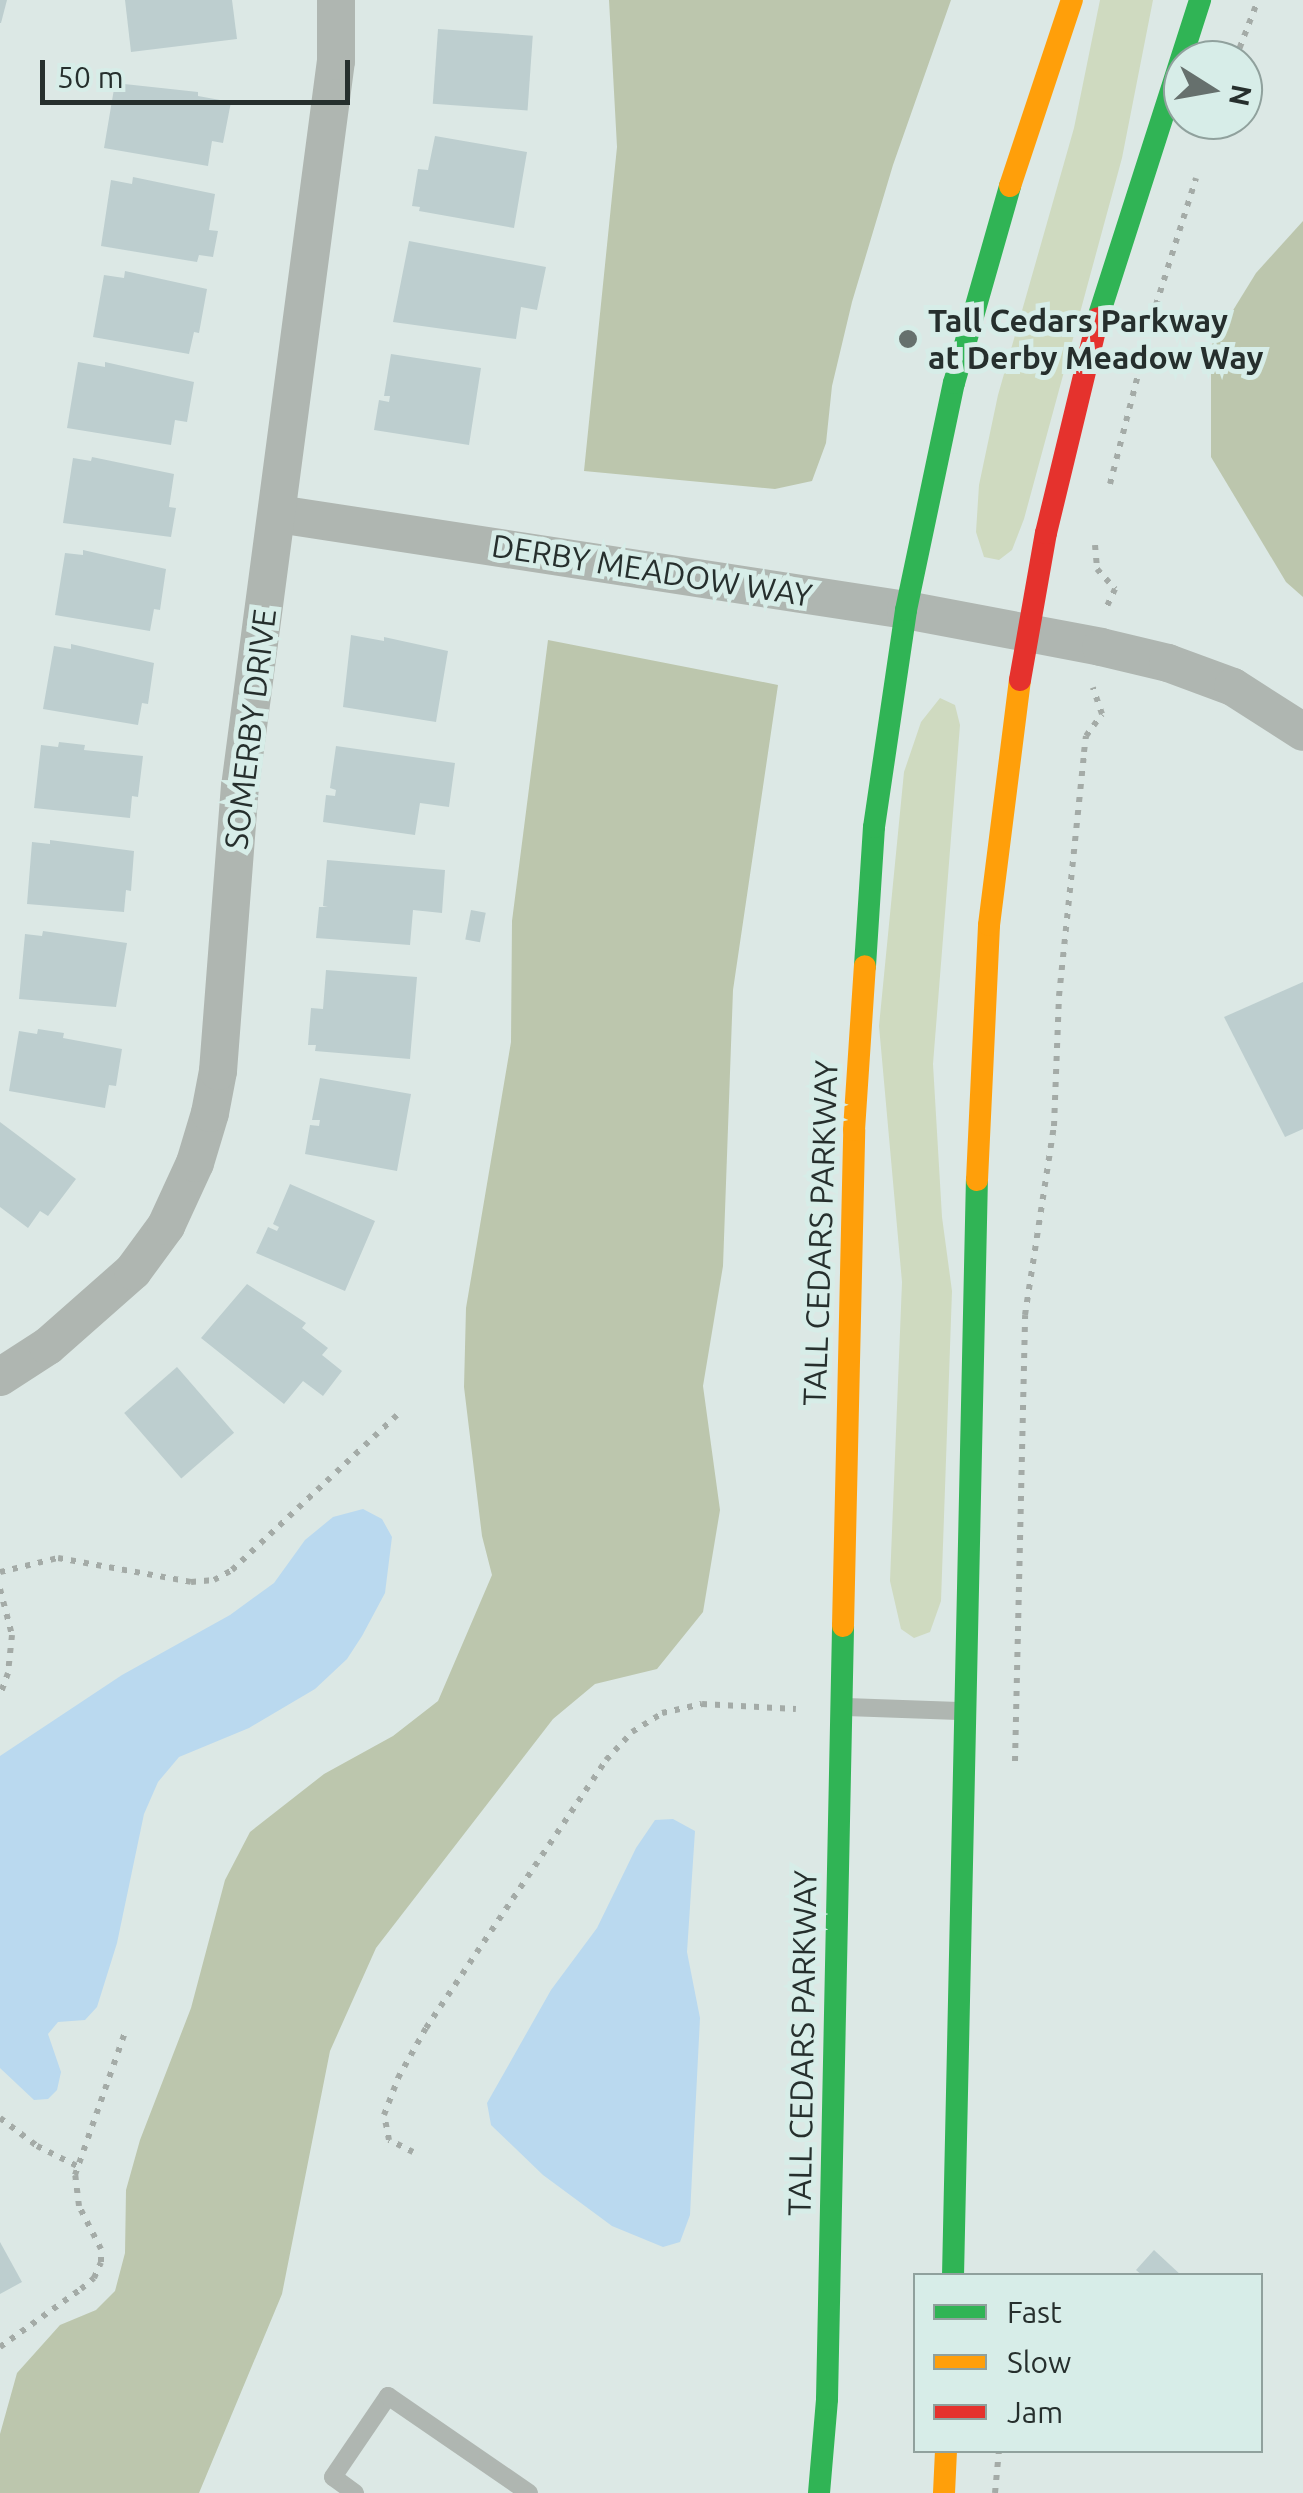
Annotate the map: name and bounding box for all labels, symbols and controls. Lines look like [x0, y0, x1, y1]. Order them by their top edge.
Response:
scale bar [45, 40, 355, 102]
north arrow [1163, 40, 1263, 140]
text: 50 m [57, 60, 124, 94]
text: N [1224, 82, 1258, 109]
place label: Tall Cedars Parkway at Derby Meadow Way [928, 302, 1263, 377]
marker: Tall Cedars Parkway at Derby Meadow Way [897, 328, 919, 350]
street label: DERBY MEADOW WAY [489, 526, 815, 614]
street label: SOMERBY DRIVE [216, 607, 284, 851]
street label: TALL CEDARS PARKWAY [795, 1059, 845, 1407]
street label: TALL CEDARS PARKWAY [780, 1870, 824, 2216]
legend [913, 2273, 1263, 2453]
text: Fast [1007, 2295, 1062, 2329]
text: Slow [1007, 2345, 1071, 2379]
text: Jam [1007, 2395, 1063, 2429]

